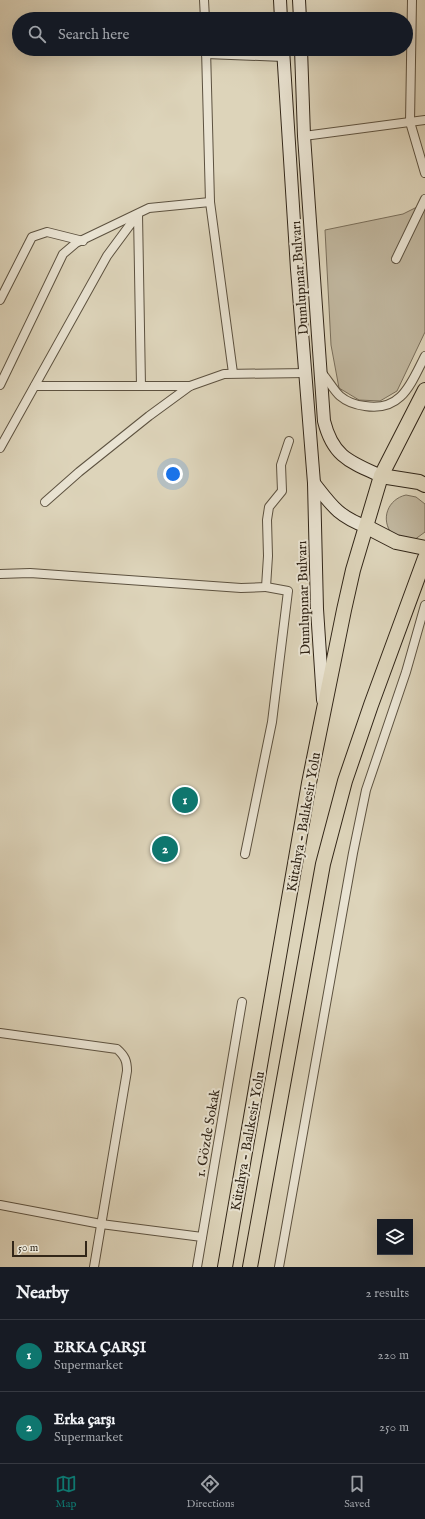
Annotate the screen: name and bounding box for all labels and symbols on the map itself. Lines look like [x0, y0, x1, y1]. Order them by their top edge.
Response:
street label: Dumlupınar Bulvarı [287, 220, 313, 336]
your location [163, 464, 183, 484]
street label: Dumlupınar Bulvarı [293, 540, 315, 656]
street label: Kütahya - Balıkesir Yolu [283, 751, 325, 893]
pin: 1 [172, 785, 198, 815]
pin: 2 [152, 834, 178, 864]
street label: Kütahya - Balıkesir Yolu [227, 1070, 269, 1212]
street label: 1. Gözde Sokak [191, 1087, 225, 1179]
scale bar [12, 1239, 87, 1258]

